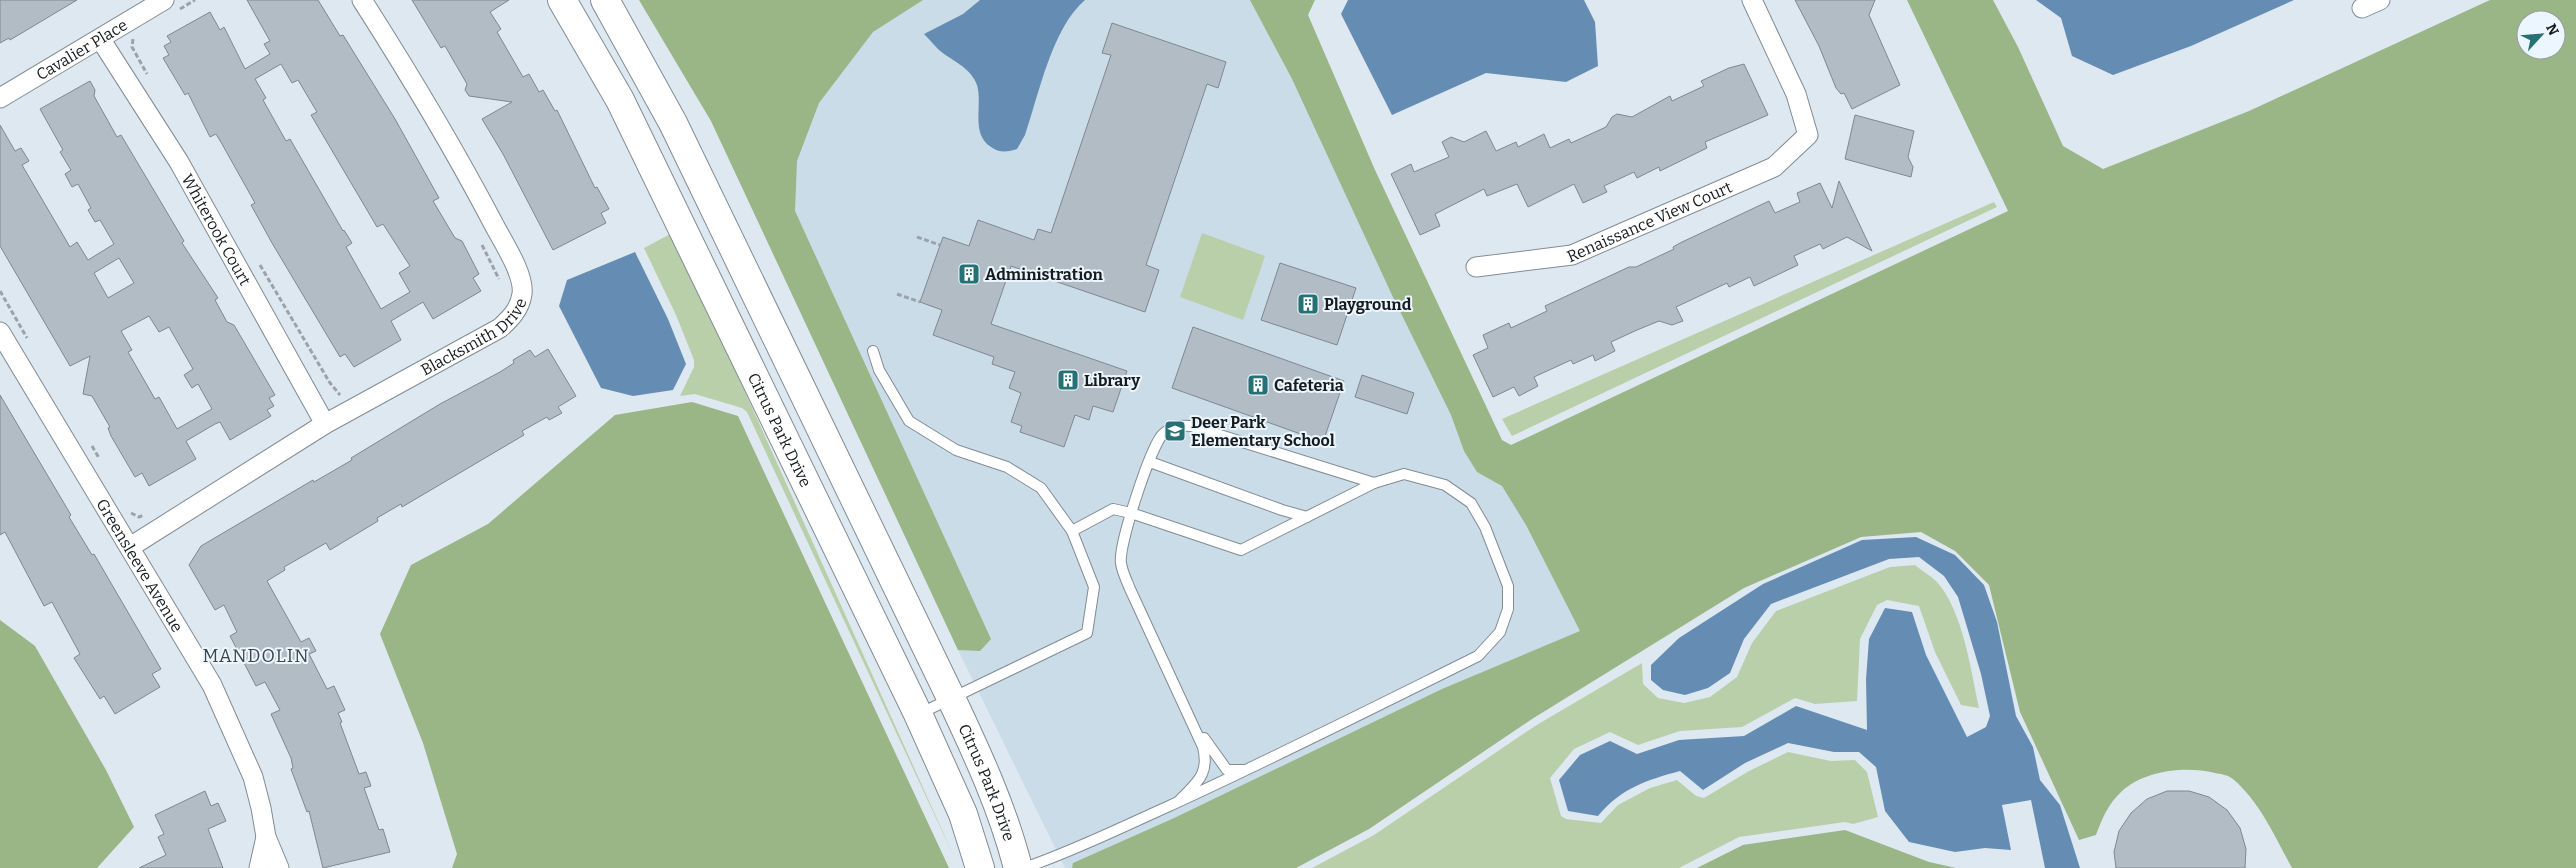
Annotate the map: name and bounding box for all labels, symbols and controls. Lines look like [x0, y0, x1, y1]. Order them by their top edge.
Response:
north arrow [2516, 10, 2566, 60]
street label: Cavalier Place [33, 15, 131, 84]
text: N [2542, 21, 2562, 38]
street label: Whiterook Court [178, 170, 255, 289]
street label: Renaissance View Court [1564, 177, 1735, 266]
building icon: Administration [957, 262, 981, 286]
place label: Administration [985, 265, 1103, 284]
building icon: Playground [1296, 292, 1320, 316]
street label: Blacksmith Drive [417, 295, 530, 379]
place label: Playground [1324, 295, 1412, 314]
building icon: Library [1056, 368, 1080, 392]
street label: Citrus Park Drive [744, 369, 816, 490]
place label: Library [1084, 371, 1140, 390]
building icon: Cafeteria [1246, 373, 1270, 397]
place label: Cafeteria [1274, 376, 1344, 395]
place label: Deer Park Elementary School [1191, 413, 1335, 450]
school or university icon: Deer Park Elementary School [1163, 419, 1187, 443]
street label: Greensleeve Avenue [93, 495, 187, 635]
district label: MANDOLIN [203, 645, 309, 667]
street label: Citrus Park Drive [955, 721, 1019, 843]

